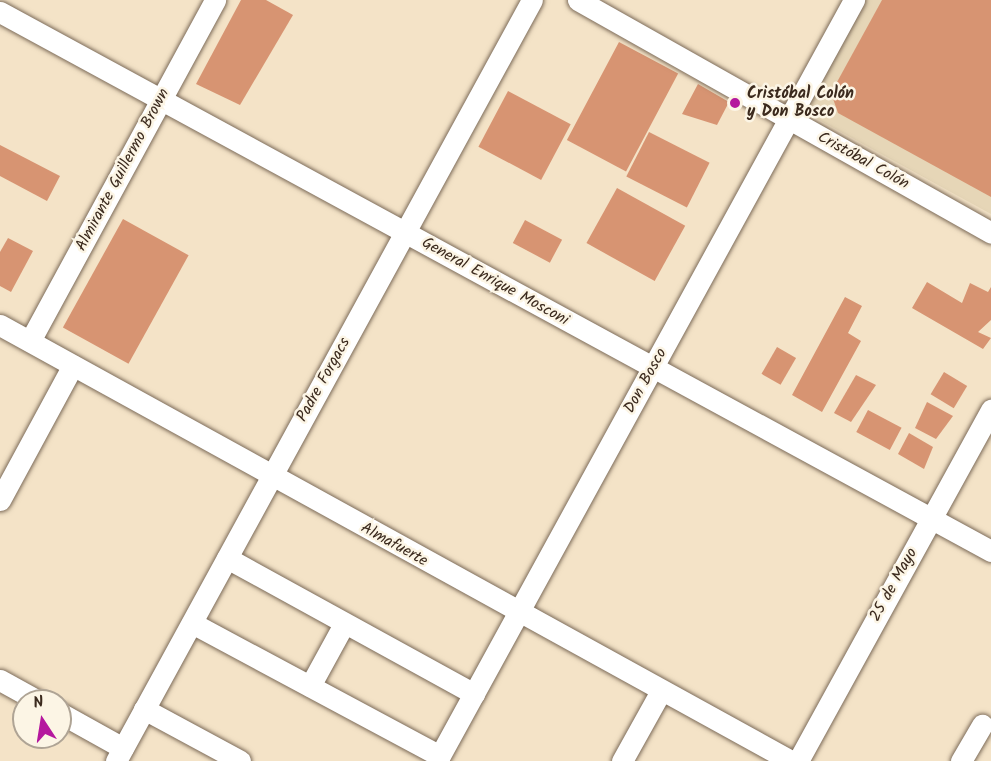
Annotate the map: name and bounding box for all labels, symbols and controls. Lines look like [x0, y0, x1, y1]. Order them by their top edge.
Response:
place label: Cristóbal Colón y Don Bosco [747, 84, 854, 122]
street label: Almirante Guillermo Brown [72, 85, 174, 255]
marker: Cristóbal Colón y Don Bosco [728, 96, 742, 110]
street label: Cristóbal Colón [814, 128, 912, 194]
street label: General Enrique Mosconi [418, 234, 572, 330]
street label: Padre Forgacs [293, 335, 355, 425]
street label: Don Bosco [620, 345, 672, 417]
street label: Almafuerte [357, 519, 431, 571]
street label: 25 de Mayo [866, 545, 922, 625]
north arrow [12, 689, 72, 749]
text: N [31, 690, 46, 716]

